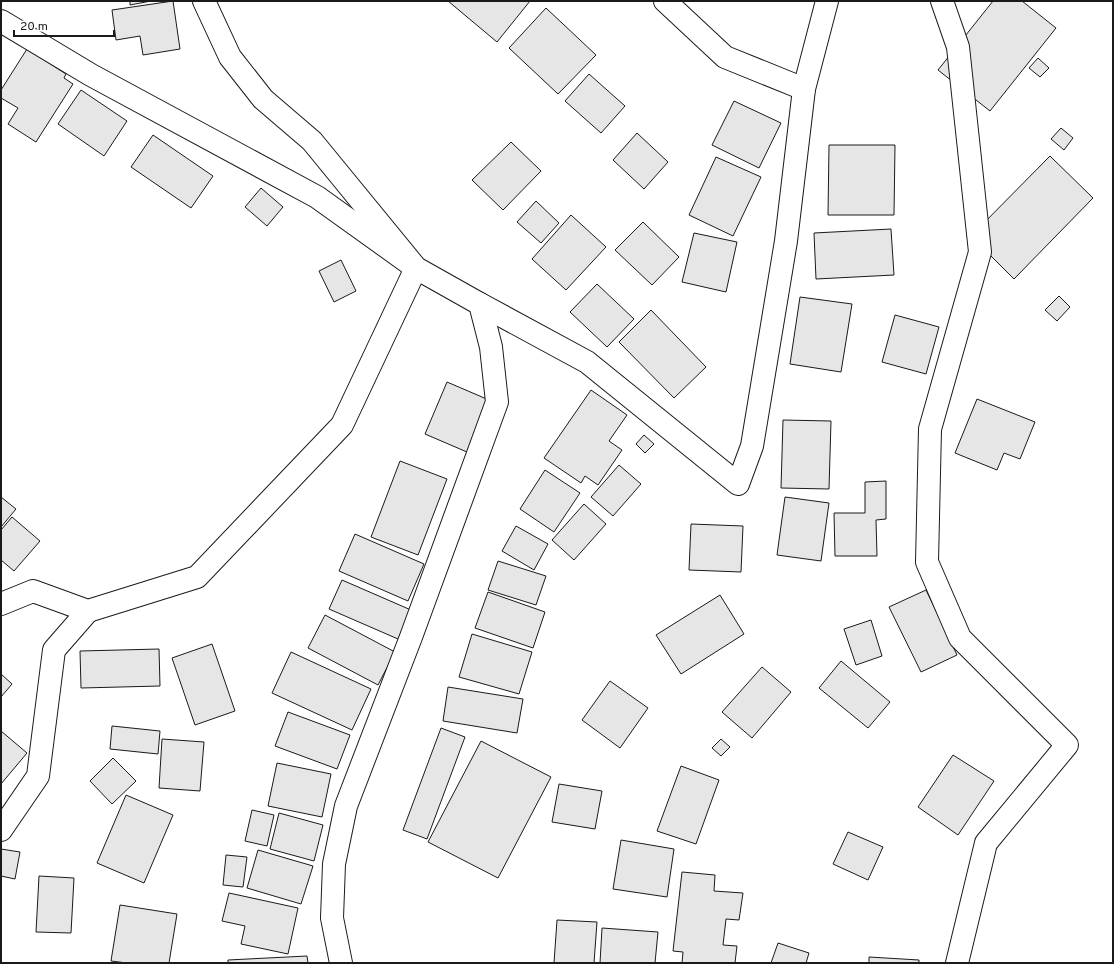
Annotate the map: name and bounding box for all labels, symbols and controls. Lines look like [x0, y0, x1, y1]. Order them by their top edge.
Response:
scale bar [14, 12, 114, 38]
text: 20 m [20, 19, 48, 35]

